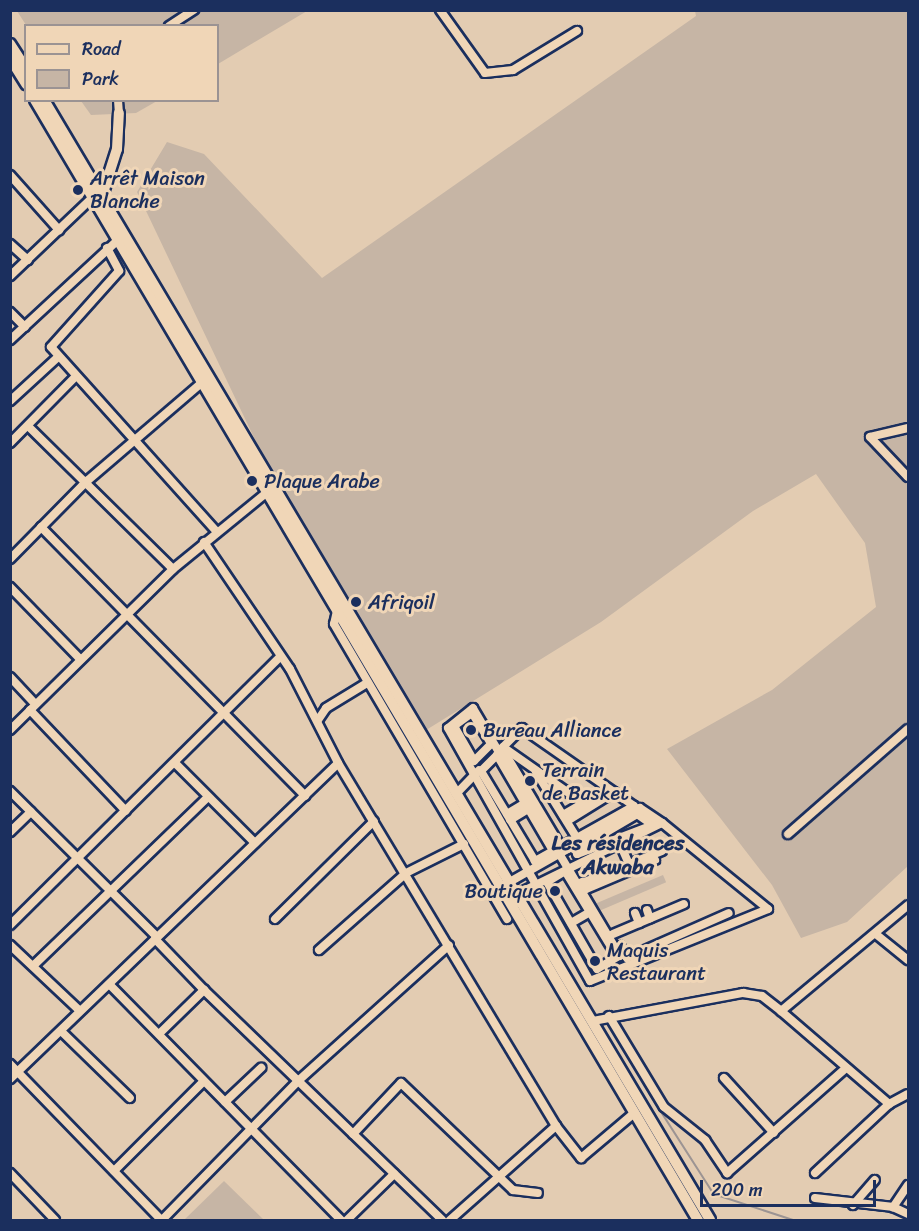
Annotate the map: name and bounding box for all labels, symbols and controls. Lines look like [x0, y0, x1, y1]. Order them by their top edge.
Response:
legend [24, 24, 219, 102]
text: Road [82, 33, 121, 65]
text: Park [82, 63, 119, 95]
place label: Arrêt Maison Blanche [90, 166, 205, 213]
marker: Arrêt Maison Blanche [71, 183, 85, 197]
place label: Plaque Arabe [264, 469, 379, 493]
marker: Plaque Arabe [245, 474, 259, 488]
place label: Afriqoil [368, 590, 435, 614]
marker: Afriqoil [349, 595, 363, 609]
place label: Bureau Alliance [483, 718, 621, 742]
marker: Bureau Alliance [464, 723, 478, 737]
place label: Terrain de Basket [542, 758, 629, 805]
marker: Terrain de Basket [523, 774, 537, 788]
district label: Les résidences Akwaba [552, 830, 684, 880]
place label: Boutique [465, 879, 543, 903]
marker: Boutique [548, 884, 562, 898]
place label: Maquis Restaurant [607, 938, 706, 985]
marker: Maquis Restaurant [588, 954, 602, 968]
scale bar [703, 1168, 878, 1206]
text: 200 m [711, 1174, 763, 1206]

